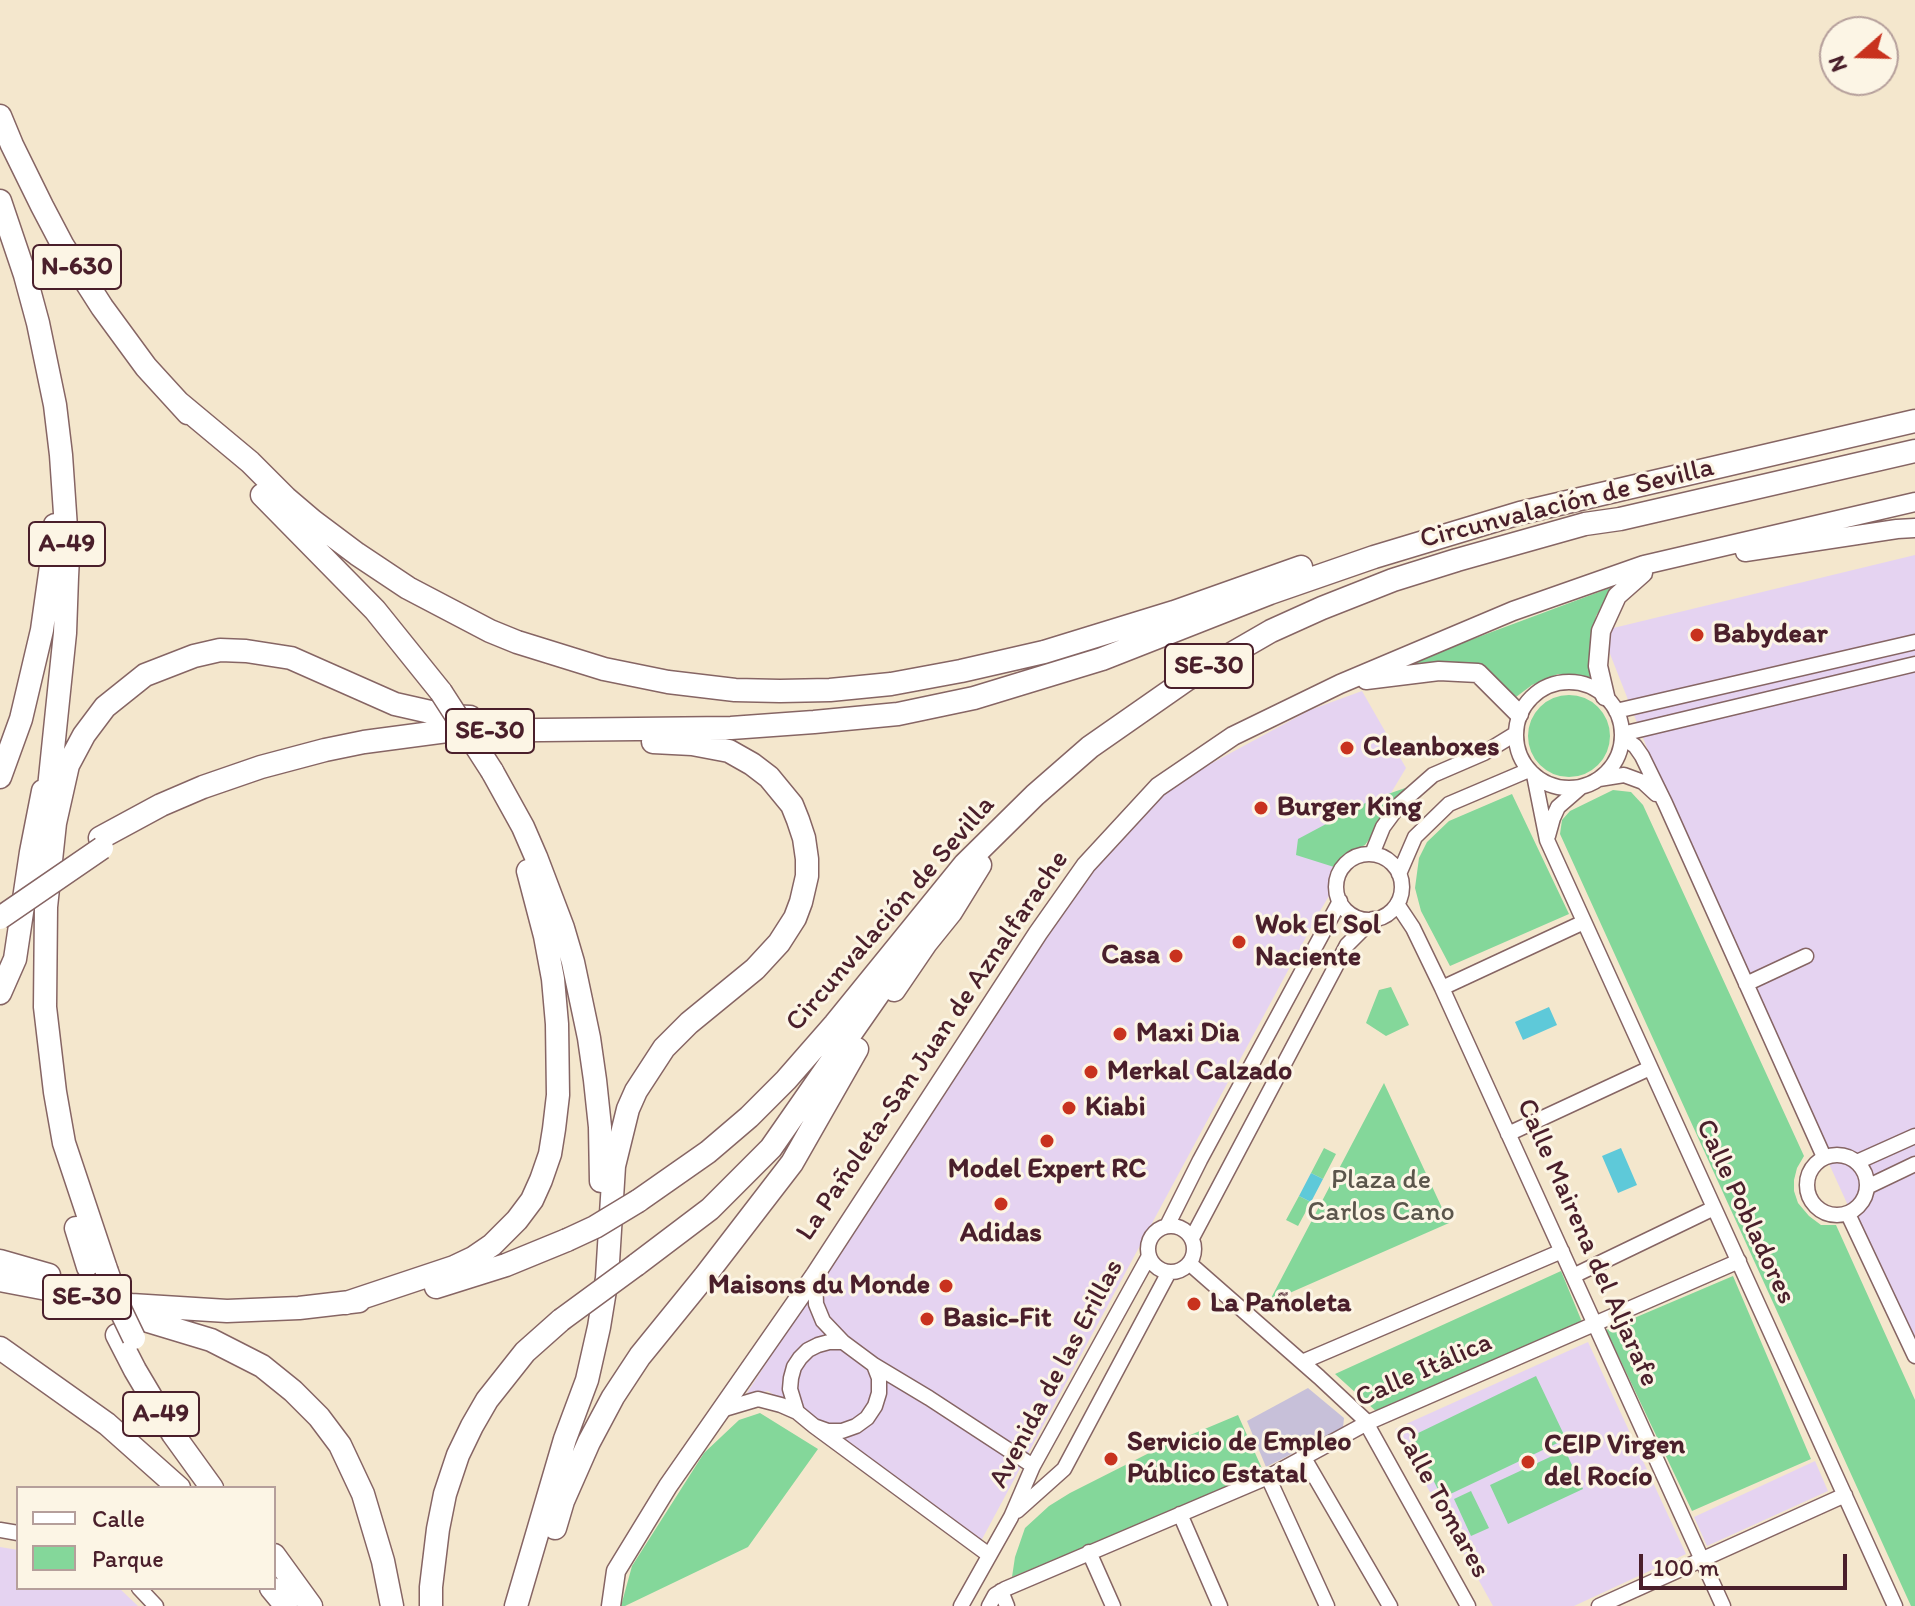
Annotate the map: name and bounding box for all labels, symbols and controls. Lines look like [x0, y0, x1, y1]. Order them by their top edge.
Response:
north arrow [1819, 16, 1899, 96]
text: N [1823, 52, 1853, 75]
road number: N-630 [33, 245, 121, 289]
street label: Circunvalación de Sevilla [1417, 451, 1717, 557]
road number: A-49 [29, 522, 105, 566]
place label: Babydear [1713, 618, 1828, 652]
marker: Babydear [1688, 626, 1706, 644]
road number: SE-30 [1165, 644, 1253, 688]
road number: SE-30 [446, 709, 534, 753]
place label: Cleanboxes [1363, 731, 1500, 765]
marker: Cleanboxes [1338, 739, 1356, 757]
street label: Circunvalación de Sevilla [779, 789, 1003, 1039]
place label: Burger King [1277, 791, 1422, 825]
marker: Burger King [1252, 799, 1270, 817]
street label: La Pañoleta-San Juan de Aznalfarache [790, 845, 1076, 1247]
place label: Wok El Sol Naciente [1255, 909, 1381, 975]
marker: Wok El Sol Naciente [1230, 933, 1248, 951]
place label: Casa [1101, 939, 1160, 973]
marker: Casa [1167, 947, 1185, 965]
place label: Maxi Dia [1136, 1017, 1239, 1051]
marker: Maxi Dia [1111, 1025, 1129, 1043]
place label: Merkal Calzado [1107, 1055, 1292, 1089]
marker: Merkal Calzado [1082, 1063, 1100, 1081]
place label: Kiabi [1085, 1091, 1146, 1125]
street label: Calle Mairena del Aljarafe [1508, 1094, 1666, 1392]
marker: Kiabi [1060, 1099, 1078, 1117]
street label: Calle Pobladores [1687, 1114, 1803, 1310]
marker: Model Expert RC [1038, 1132, 1056, 1150]
place label: Model Expert RC [948, 1153, 1146, 1187]
park label: Plaza de Carlos Cano [1307, 1164, 1455, 1230]
marker: Adidas [992, 1195, 1010, 1213]
place label: Adidas [960, 1217, 1042, 1251]
street label: Avenida de las Erillas [983, 1254, 1131, 1494]
place label: Maisons du Monde [708, 1269, 930, 1303]
road number: SE-30 [43, 1275, 131, 1319]
marker: Maisons du Monde [937, 1277, 955, 1295]
place label: La Pañoleta [1210, 1287, 1351, 1321]
marker: La Pañoleta [1185, 1295, 1203, 1313]
place label: Basic-Fit [943, 1302, 1051, 1336]
marker: Basic-Fit [918, 1310, 936, 1328]
street label: Calle Itálica [1351, 1326, 1497, 1416]
road number: A-49 [123, 1392, 199, 1436]
street label: Calle Tomares [1385, 1420, 1497, 1584]
place label: Servicio de Empleo Público Estatal [1127, 1426, 1352, 1492]
place label: CEIP Virgen del Rocío [1544, 1429, 1685, 1495]
marker: Servicio de Empleo Público Estatal [1102, 1450, 1120, 1468]
marker: CEIP Virgen del Rocío [1519, 1453, 1537, 1471]
legend [16, 1486, 276, 1590]
text: Calle [92, 1504, 145, 1533]
scale bar [1643, 1538, 1851, 1588]
text: Parque [92, 1544, 164, 1573]
text: 100 m [1653, 1553, 1719, 1582]

